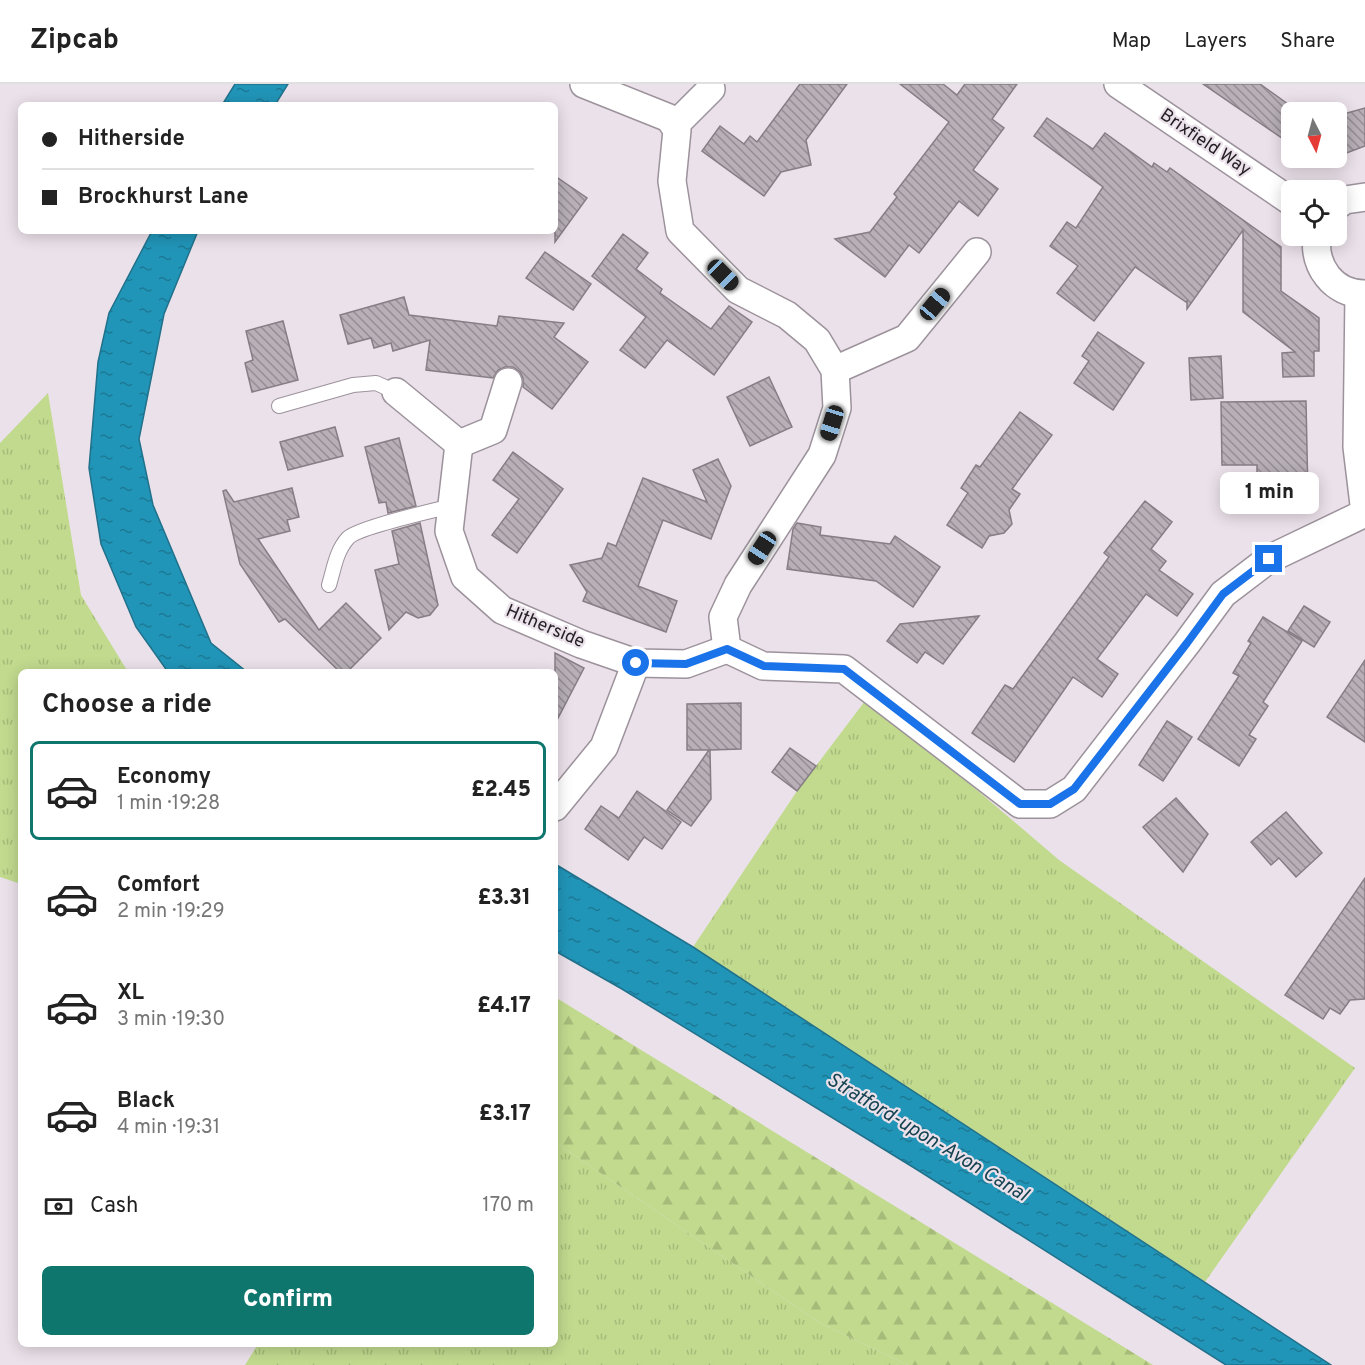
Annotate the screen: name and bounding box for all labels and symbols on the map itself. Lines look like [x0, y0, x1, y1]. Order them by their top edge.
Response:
north arrow [1281, 102, 1347, 168]
street label: Brixfield Way [1155, 104, 1255, 182]
car [704, 256, 742, 294]
car [917, 284, 953, 324]
car [818, 403, 846, 443]
callout: 1 min [1220, 472, 1318, 514]
car [745, 528, 779, 568]
route end [1255, 545, 1282, 572]
street label: Hitherside [502, 600, 588, 654]
route start [622, 649, 649, 676]
water label: Stratford-upon-Avon Canal [821, 1067, 1033, 1209]

